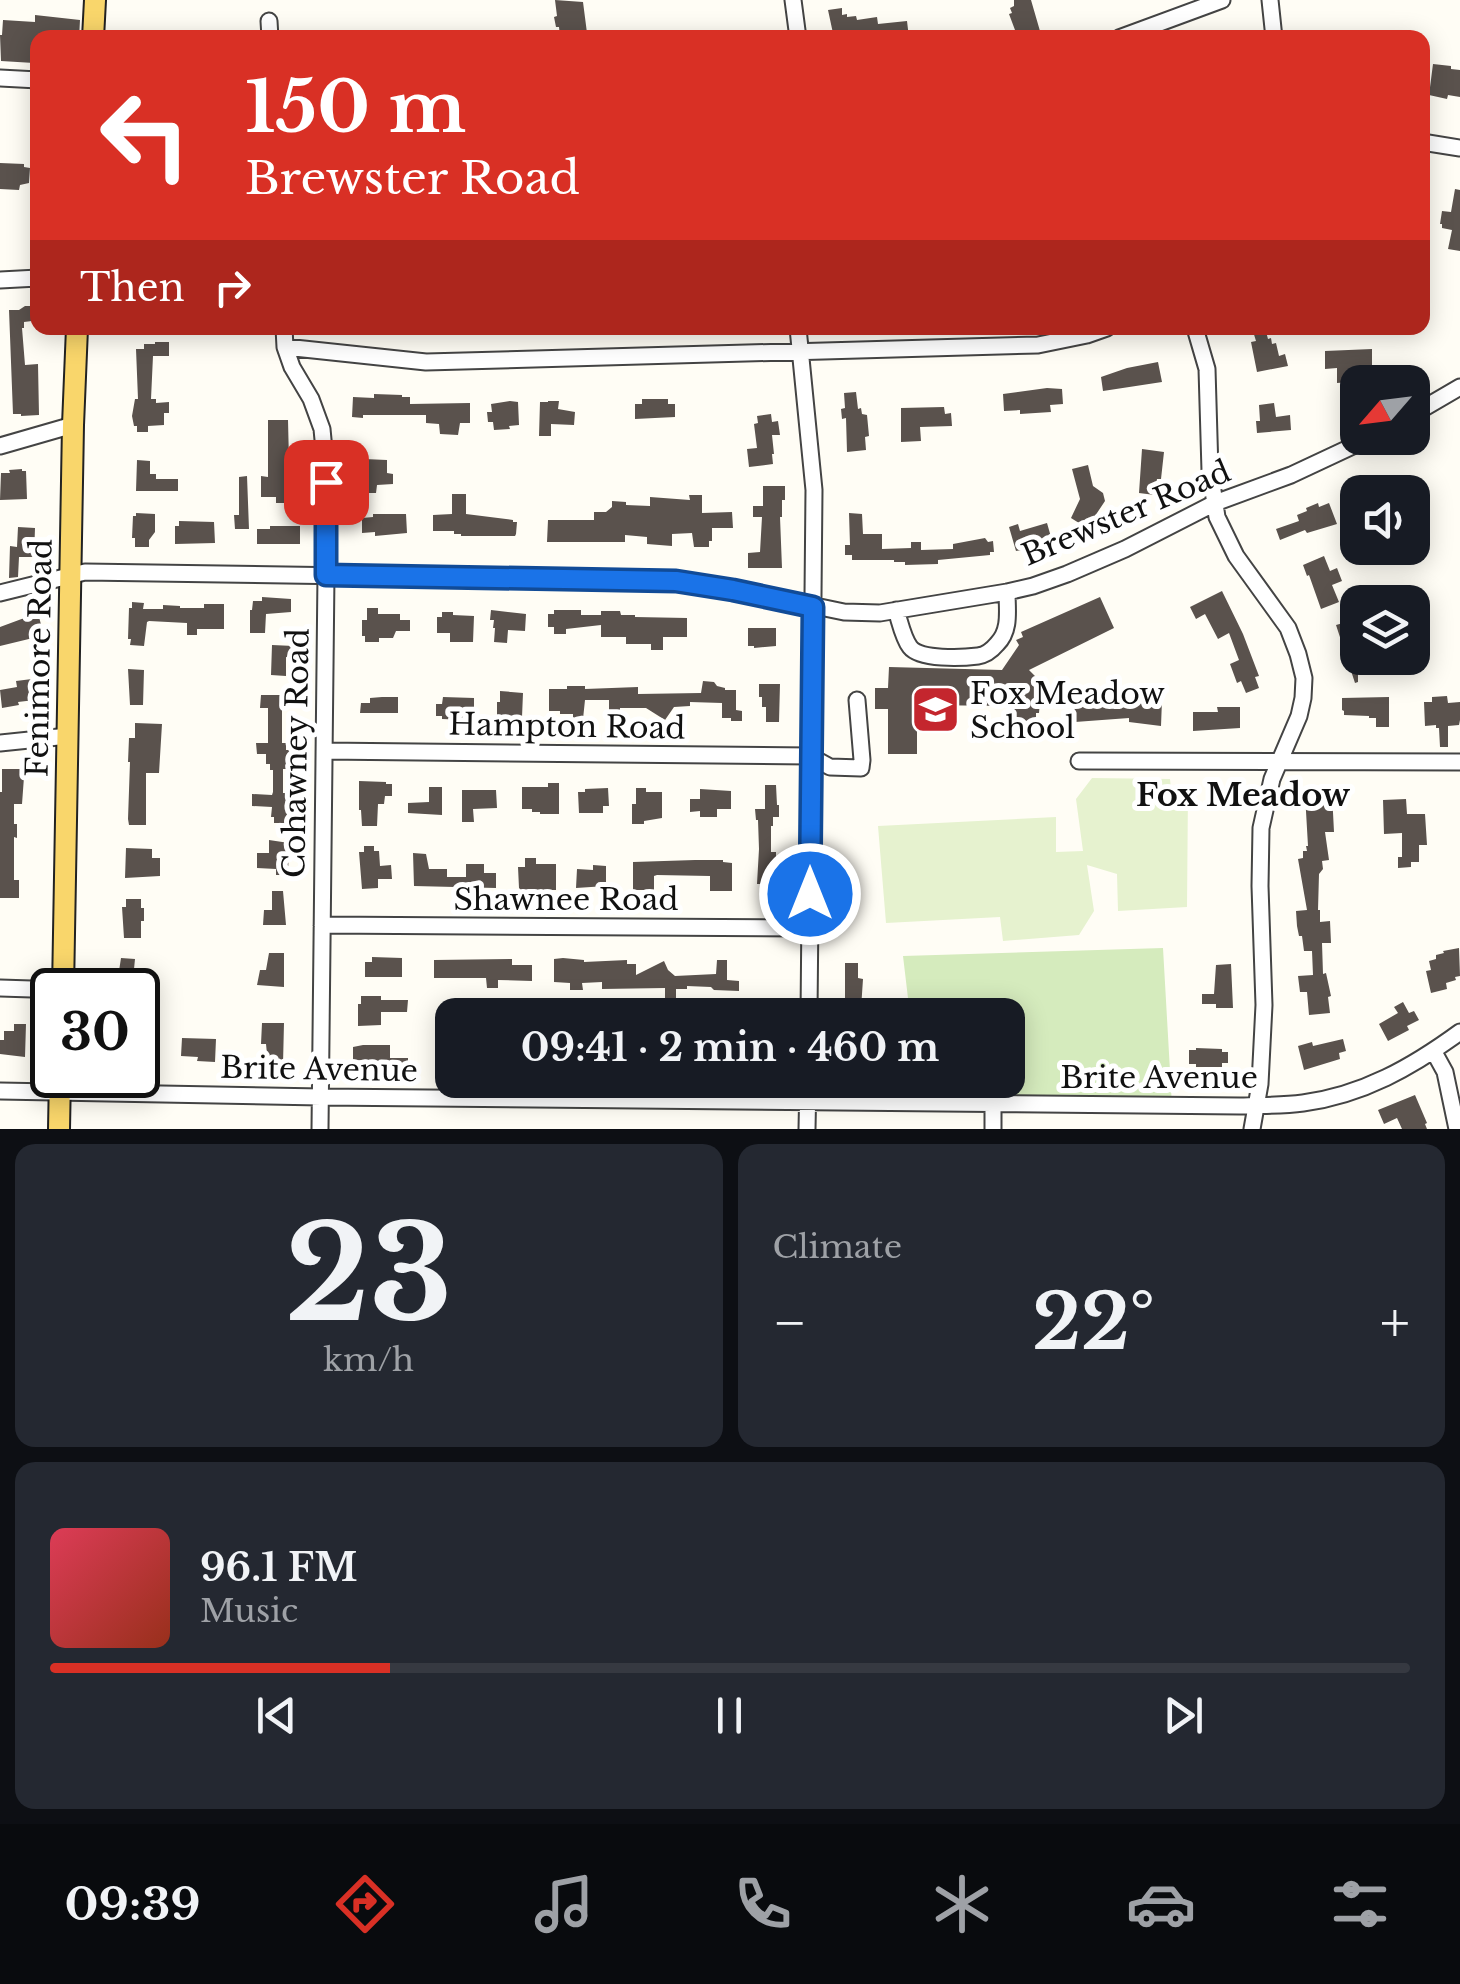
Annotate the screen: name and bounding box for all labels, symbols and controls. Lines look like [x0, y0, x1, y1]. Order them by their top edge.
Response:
text: 150 m [245, 64, 466, 151]
icon: left [80, 70, 210, 200]
text: Brewster Road [245, 150, 580, 206]
icon: right [205, 260, 260, 315]
text: Then [80, 264, 185, 311]
north arrow [1340, 365, 1430, 455]
map controls [1340, 365, 1430, 675]
pin [284, 440, 369, 525]
street label: Brewster Road [1016, 452, 1236, 574]
icon: arrive [299, 455, 354, 510]
button: sound [1340, 475, 1430, 565]
street label: Fenimore Road [18, 538, 60, 778]
button: layers [1340, 585, 1430, 675]
street label: Cohawney Road [275, 628, 317, 878]
place label: Fox Meadow School [970, 675, 1165, 746]
school or university icon: Fox Meadow School [909, 684, 961, 736]
street label: Hampton Road [448, 705, 686, 747]
district label: Fox Meadow [1136, 775, 1351, 815]
position arrow [758, 842, 862, 946]
street label: Shawnee Road [453, 881, 679, 918]
speed limit sign: 30 [30, 968, 160, 1098]
text: 09:41 · 2 min · 460 m [521, 1024, 939, 1071]
street label: Brite Avenue [220, 1049, 418, 1089]
street label: Brite Avenue [1060, 1059, 1258, 1096]
text: 23 [285, 1194, 452, 1355]
text: Climate [773, 1227, 902, 1267]
text: 22° [1032, 1276, 1155, 1369]
text: − [773, 1289, 807, 1357]
text: + [1380, 1289, 1410, 1357]
text: km/h [323, 1340, 414, 1380]
text: 96.1 FM [200, 1544, 357, 1591]
text: Music [200, 1591, 298, 1631]
icon: previous [249, 1688, 304, 1743]
icon: pause [702, 1688, 757, 1743]
icon: next [1156, 1688, 1211, 1743]
icon: directions [330, 1869, 400, 1939]
icon: music [529, 1869, 599, 1939]
icon: phone [728, 1869, 798, 1939]
icon: climate [927, 1869, 997, 1939]
icon: car [1126, 1869, 1196, 1939]
icon: filters [1325, 1869, 1395, 1939]
text: 09:39 [65, 1876, 201, 1932]

